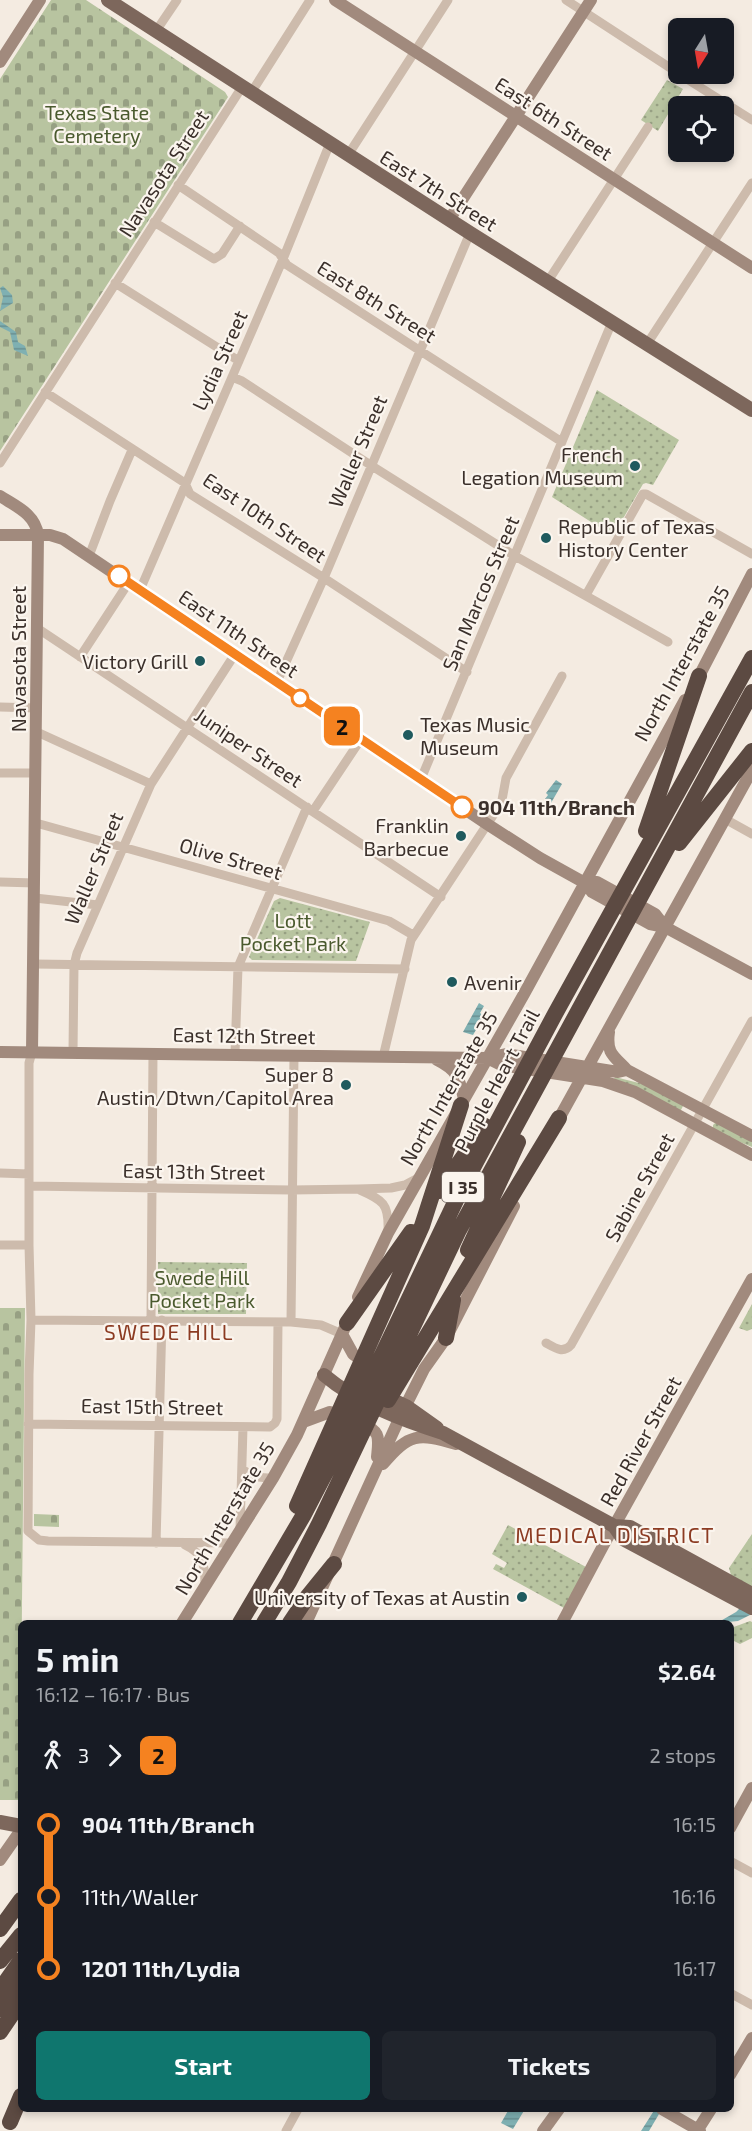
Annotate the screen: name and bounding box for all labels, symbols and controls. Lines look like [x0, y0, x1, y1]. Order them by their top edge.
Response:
north arrow [668, 18, 734, 84]
map controls [668, 18, 734, 162]
street label: East 6th Street [491, 71, 618, 165]
button: locate [668, 96, 734, 162]
park label: Texas State Cemetery [45, 100, 149, 147]
street label: Navasota Street [113, 105, 213, 241]
street label: East 7th Street [376, 144, 502, 236]
street label: East 8th Street [313, 255, 441, 347]
street label: Lydia Street [186, 306, 252, 414]
street label: Waller Street [323, 391, 392, 511]
place label: French Legation Museum [461, 442, 623, 489]
marker: French Legation Museum [628, 459, 642, 473]
street label: East 10th Street [199, 467, 332, 567]
street label: San Marcos Street [437, 512, 524, 674]
place label: Republic of Texas History Center [558, 514, 715, 561]
marker: Republic of Texas History Center [539, 531, 553, 545]
unlabelled marker [108, 565, 130, 587]
street label: North Interstate 35 [628, 581, 734, 745]
street label: East 11th Street [174, 584, 304, 682]
street label: Navasota Street [6, 585, 30, 732]
place label: Victory Grill [82, 649, 188, 673]
marker: Victory Grill [193, 654, 207, 668]
unlabelled marker [291, 689, 309, 707]
street label: Juniper Street [191, 702, 308, 792]
line badge: 2 [322, 706, 362, 746]
place label: Texas Music Museum [420, 712, 530, 759]
text: 2 [336, 714, 348, 739]
marker: Texas Music Museum [401, 728, 415, 742]
place label: 904 11th/Branch [478, 795, 635, 819]
marker: 904 11th/Branch [451, 796, 473, 818]
street label: Waller Street [59, 808, 128, 928]
place label: Franklin Barbecue [364, 813, 449, 860]
marker: Franklin Barbecue [454, 829, 468, 843]
street label: Olive Street [177, 832, 285, 884]
park label: Lott Pocket Park [240, 908, 346, 955]
place label: Avenir [464, 970, 522, 994]
marker: Avenir [445, 975, 459, 989]
street label: Purple Heart Trail [448, 1004, 544, 1156]
street label: North Interstate 35 [394, 1007, 502, 1169]
street label: East 12th Street [172, 1022, 316, 1048]
place label: Super 8 Austin/Dtwn/Capitol Area [97, 1062, 334, 1109]
marker: Super 8 Austin/Dtwn/Capitol Area [339, 1078, 353, 1092]
street label: Sabine Street [599, 1128, 679, 1246]
street label: East 13th Street [122, 1158, 266, 1184]
road number: I 35 [442, 1172, 484, 1202]
park label: Swede Hill Pocket Park [149, 1265, 255, 1312]
district label: SWEDE HILL [104, 1319, 234, 1344]
street label: Red River Street [594, 1371, 686, 1510]
street label: East 15th Street [81, 1393, 224, 1419]
street label: North Interstate 35 [169, 1437, 279, 1599]
district label: MEDICAL DISTRICT [515, 1522, 715, 1547]
place label: University of Texas at Austin [254, 1585, 510, 1609]
marker: University of Texas at Austin [515, 1590, 529, 1604]
text: 5 min [36, 1639, 119, 1679]
text: $2.64 [658, 1658, 716, 1684]
text: 16:12 – 16:17 · Bus [36, 1682, 190, 1706]
icon: walk [36, 1739, 69, 1772]
icon: forward [98, 1739, 131, 1772]
text: 3 [78, 1743, 89, 1767]
text: 2 [152, 1743, 164, 1768]
text: 2 stops [649, 1743, 716, 1767]
text: 904 11th/Branch [82, 1811, 255, 1837]
text: 16:15 [673, 1812, 716, 1836]
text: 11th/Waller [82, 1883, 198, 1909]
text: 16:16 [672, 1884, 716, 1908]
text: 1201 11th/Lydia [82, 1955, 240, 1981]
text: 16:17 [674, 1956, 716, 1980]
button: Start [36, 2031, 370, 2100]
button: Tickets [382, 2031, 716, 2100]

